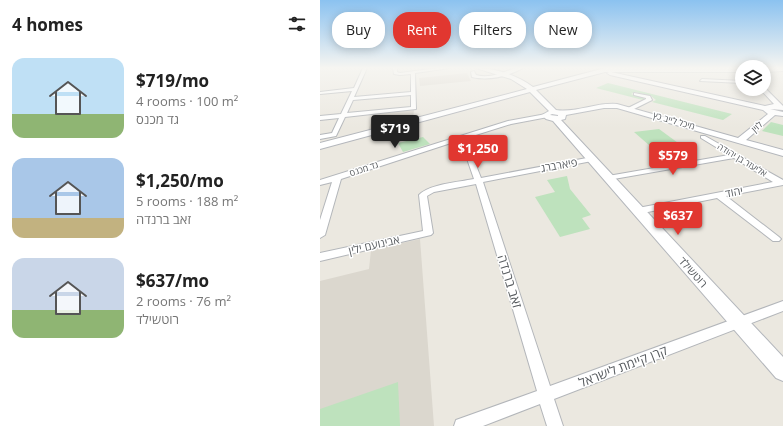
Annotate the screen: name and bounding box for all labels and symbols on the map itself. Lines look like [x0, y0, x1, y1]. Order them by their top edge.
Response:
street label: מיכל לייב כץ [652, 108, 697, 133]
pin: $719 [371, 115, 419, 149]
street label: לוין [748, 118, 766, 135]
pin: $1,250 [445, 135, 511, 169]
street label: אליעזר בן יהודה [715, 140, 770, 180]
pin: $579 [649, 142, 697, 176]
street label: פיארברג [539, 154, 578, 175]
street label: גד מכנס [348, 158, 380, 179]
street label: יהוד [724, 182, 744, 201]
pin: $637 [654, 202, 702, 236]
street label: אבינועם ילין [347, 231, 401, 258]
street label: זאב ברנדה [493, 252, 527, 310]
street label: רוטשילד [676, 253, 711, 290]
street label: קרן קיימת לישראל [576, 341, 670, 391]

